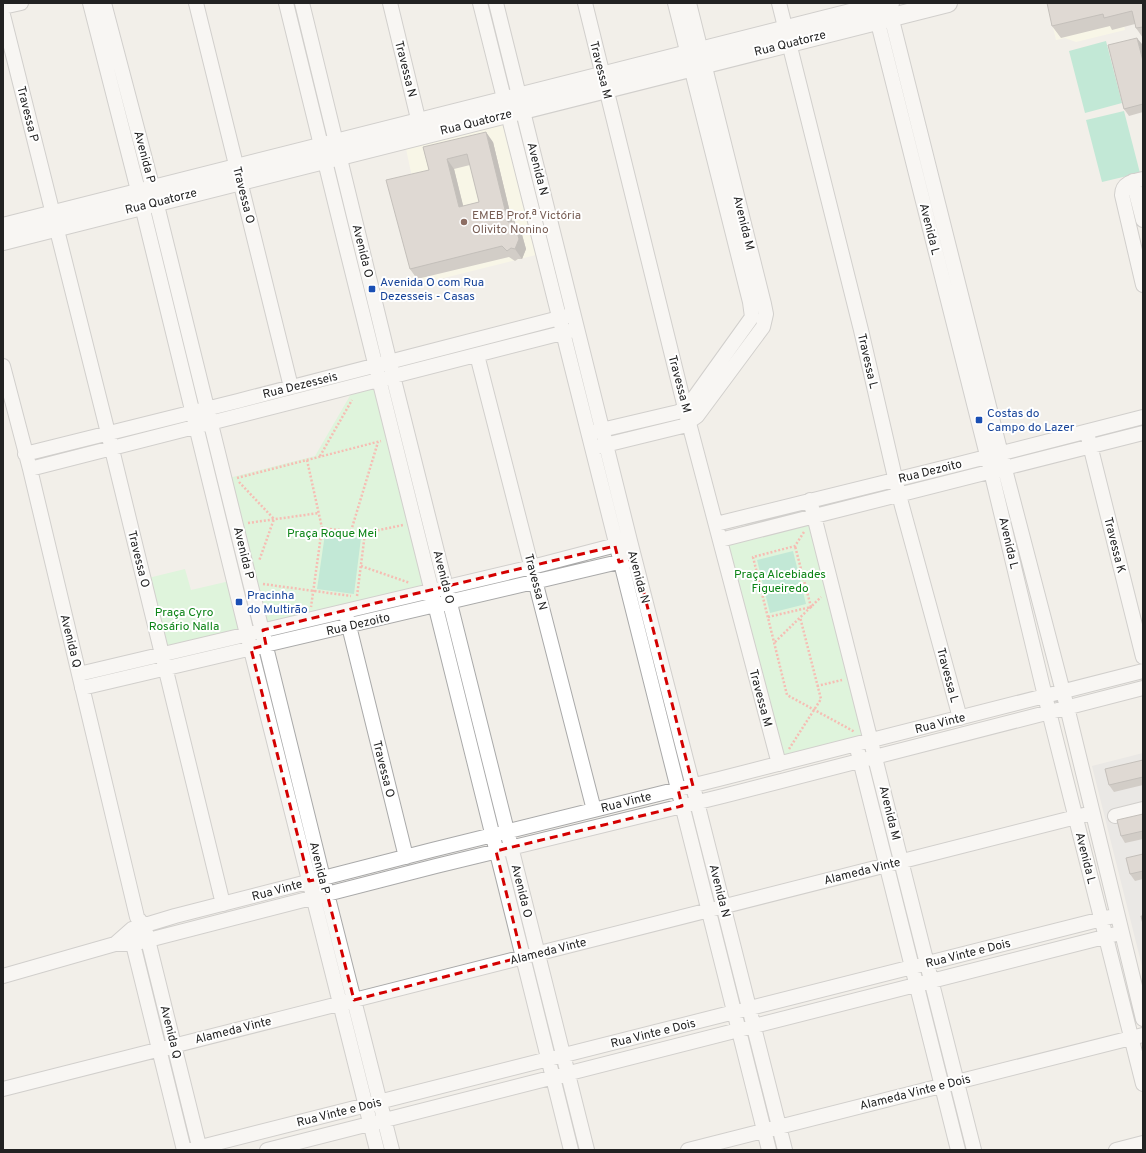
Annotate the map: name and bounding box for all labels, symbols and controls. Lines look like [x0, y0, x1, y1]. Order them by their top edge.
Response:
street label: Rua Quatorze [753, 27, 828, 61]
street label: Travessa N [390, 39, 420, 99]
street label: Travessa M [585, 40, 615, 101]
street label: Travessa P [12, 85, 42, 144]
street label: Rua Quatorze [439, 106, 514, 140]
street label: Avenida P [129, 129, 159, 186]
street label: Avenida N [523, 141, 551, 198]
street label: Travessa O [228, 165, 258, 225]
street label: Rua Quatorze [124, 185, 199, 219]
street label: Avenida M [729, 194, 758, 252]
street label: Avenida L [915, 202, 943, 257]
place label: EMEB Prof.ª Victória Olivito Nonino [472, 208, 581, 238]
marker: EMEB Prof.ª Victória Olivito Nonino [459, 217, 469, 227]
street label: Avenida O [348, 223, 376, 280]
place label: Avenida O com Rua Dezesseis - Casas [380, 275, 484, 305]
marker: Avenida O com Rua Dezesseis - Casas [367, 284, 377, 294]
street label: Travessa L [853, 332, 881, 391]
street label: Travessa M [664, 354, 694, 415]
street label: Rua Dezesseis [261, 369, 339, 403]
place label: Costas do Campo do Lazer [987, 406, 1075, 436]
marker: Costas do Campo do Lazer [974, 415, 984, 425]
street label: Rua Dezoito [897, 456, 964, 488]
street label: Avenida L [994, 516, 1022, 571]
street label: Travessa K [1099, 516, 1129, 575]
street label: Avenida P [229, 525, 257, 582]
park label: Praça Roque Mei [287, 526, 377, 542]
street label: Travessa O [123, 529, 153, 589]
street label: Avenida O [429, 549, 457, 606]
street label: Avenida N [623, 549, 653, 606]
street label: Travessa N [520, 552, 550, 612]
park label: Praça Alcebiades Figueiredo [734, 567, 826, 597]
place label: Pracinha do Multirão [247, 588, 308, 618]
marker: Pracinha do Multirão [234, 597, 244, 607]
park label: Praça Cyro Rosário Nalla [149, 605, 219, 635]
street label: Rua Dezoito [325, 610, 392, 640]
street label: Avenida Q [56, 613, 84, 670]
street label: Travessa L [932, 646, 962, 705]
street label: Travessa M [745, 668, 775, 729]
street label: Rua Vinte [913, 710, 967, 738]
street label: Travessa O [368, 739, 398, 799]
street label: Avenida M [875, 784, 904, 842]
street label: Rua Vinte [599, 789, 653, 817]
street label: Avenida L [1071, 831, 1099, 886]
street label: Avenida P [305, 840, 333, 897]
street label: Alameda Vinte [822, 855, 902, 889]
street label: Avenida O [507, 863, 535, 920]
street label: Avenida N [705, 863, 733, 920]
street label: Rua Vinte [250, 877, 304, 905]
street label: Alameda Vinte [508, 935, 588, 969]
street label: Rua Vinte e Dois [924, 936, 1012, 972]
street label: Avenida Q [156, 1004, 184, 1061]
street label: Alameda Vinte [193, 1014, 273, 1048]
street label: Rua Vinte e Dois [609, 1016, 697, 1052]
street label: Alameda Vinte e Dois [858, 1071, 972, 1115]
street label: Rua Vinte e Dois [295, 1095, 383, 1131]

